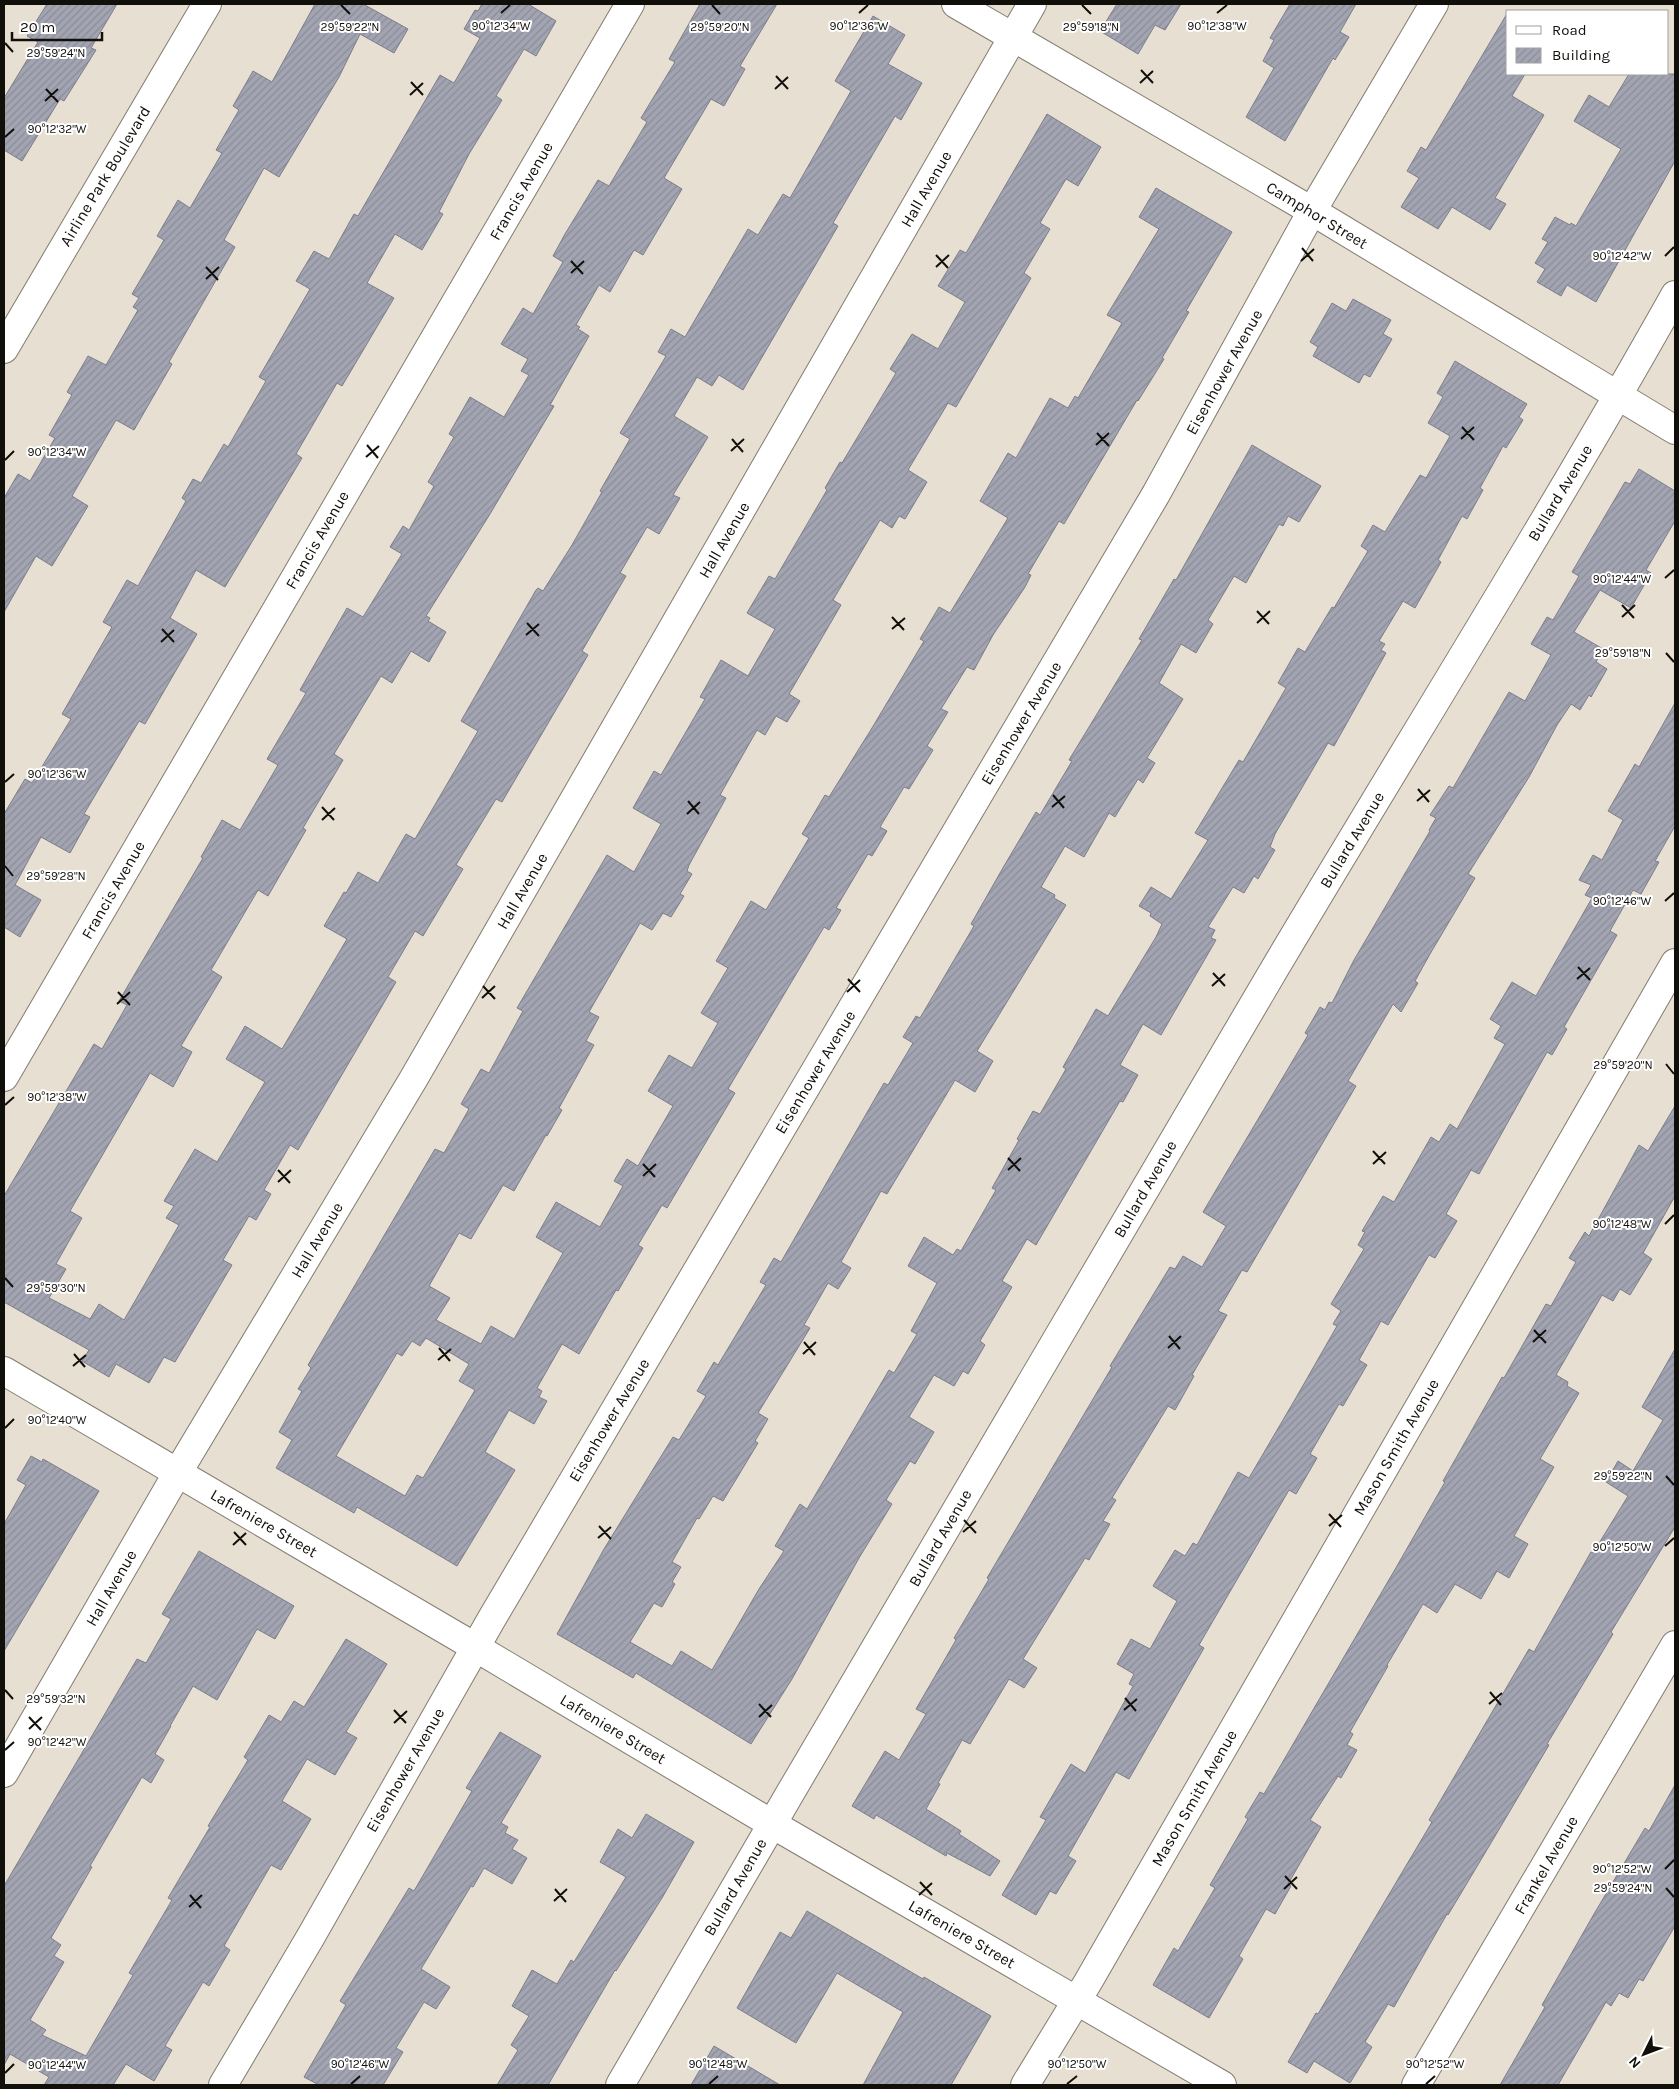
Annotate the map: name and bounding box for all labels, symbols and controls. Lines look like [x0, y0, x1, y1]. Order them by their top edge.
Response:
scale bar [12, 10, 102, 42]
legend [1506, 10, 1669, 75]
text: 20 m [20, 18, 55, 36]
text: 90°12'34"W [472, 19, 531, 33]
text: 90°12'36"W [829, 19, 889, 33]
text: 90°12'38"W [1187, 19, 1247, 33]
text: 29°59'22"N [320, 20, 380, 34]
text: 29°59'20"N [690, 20, 750, 34]
text: 29°59'18"N [1063, 20, 1119, 34]
text: Road [1552, 21, 1587, 39]
text: 29°59'24"N [27, 46, 85, 60]
text: Building [1552, 46, 1610, 64]
street label: Airline Park Boulevard [56, 102, 154, 250]
text: 90°12'32"W [27, 122, 87, 136]
street label: Francis Avenue [485, 138, 557, 244]
street label: Hall Avenue [897, 147, 955, 231]
street label: Camphor Street [1263, 177, 1371, 253]
text: 90°12'42"W [1593, 249, 1652, 263]
street label: Eisenhower Avenue [1182, 306, 1266, 438]
street label: Bullard Avenue [1524, 441, 1596, 545]
text: 90°12'34"W [28, 445, 87, 459]
street label: Francis Avenue [281, 487, 353, 593]
street label: Hall Avenue [695, 498, 753, 582]
text: 90°12'44"W [1593, 572, 1652, 586]
text: 29°59'18"N [1595, 646, 1651, 660]
street label: Eisenhower Avenue [977, 658, 1065, 788]
text: 90°12'36"W [27, 767, 87, 781]
street label: Bullard Avenue [1316, 788, 1388, 892]
street label: Francis Avenue [77, 837, 149, 943]
street label: Hall Avenue [493, 849, 551, 933]
text: 29°59'28"N [26, 869, 86, 883]
text: 90°12'46"W [1593, 894, 1652, 908]
street label: Eisenhower Avenue [771, 1007, 859, 1137]
text: 29°59'20"N [1593, 1058, 1653, 1072]
text: 90°12'38"W [27, 1090, 87, 1104]
street label: Bullard Avenue [1109, 1137, 1181, 1241]
street label: Hall Avenue [287, 1199, 347, 1281]
text: 90°12'48"W [1592, 1217, 1652, 1231]
text: 29°59'30"N [26, 1281, 86, 1295]
street label: Eisenhower Avenue [565, 1355, 653, 1485]
street label: Mason Smith Avenue [1349, 1375, 1443, 1519]
text: 90°12'40"W [28, 1413, 87, 1427]
text: 29°59'22"N [1593, 1469, 1653, 1483]
street label: Lafreniere Street [207, 1485, 321, 1561]
street label: Bullard Avenue [904, 1486, 976, 1590]
text: 90°12'50"W [1593, 1540, 1652, 1554]
street label: Hall Avenue [82, 1546, 140, 1630]
street label: Lafreniere Street [557, 1690, 669, 1768]
text: 29°59'32"N [26, 1692, 86, 1706]
street label: Eisenhower Avenue [362, 1704, 448, 1836]
street label: Mason Smith Avenue [1147, 1726, 1241, 1870]
text: 90°12'42"W [28, 1735, 87, 1749]
street label: Frankel Avenue [1510, 1812, 1582, 1918]
street label: Bullard Avenue [699, 1835, 771, 1939]
text: 90°12'52"W [1593, 1862, 1652, 1876]
text: 29°59'24"N [1594, 1881, 1652, 1895]
street label: Lafreniere Street [905, 1896, 1019, 1972]
north arrow [1619, 2029, 1669, 2079]
text: N [1625, 2053, 1644, 2072]
text: 90°12'46"W [331, 2057, 390, 2071]
text: 90°12'48"W [688, 2057, 748, 2071]
text: 90°12'50"W [1048, 2057, 1107, 2071]
text: 90°12'52"W [1406, 2057, 1465, 2071]
text: 90°12'44"W [28, 2058, 87, 2072]

